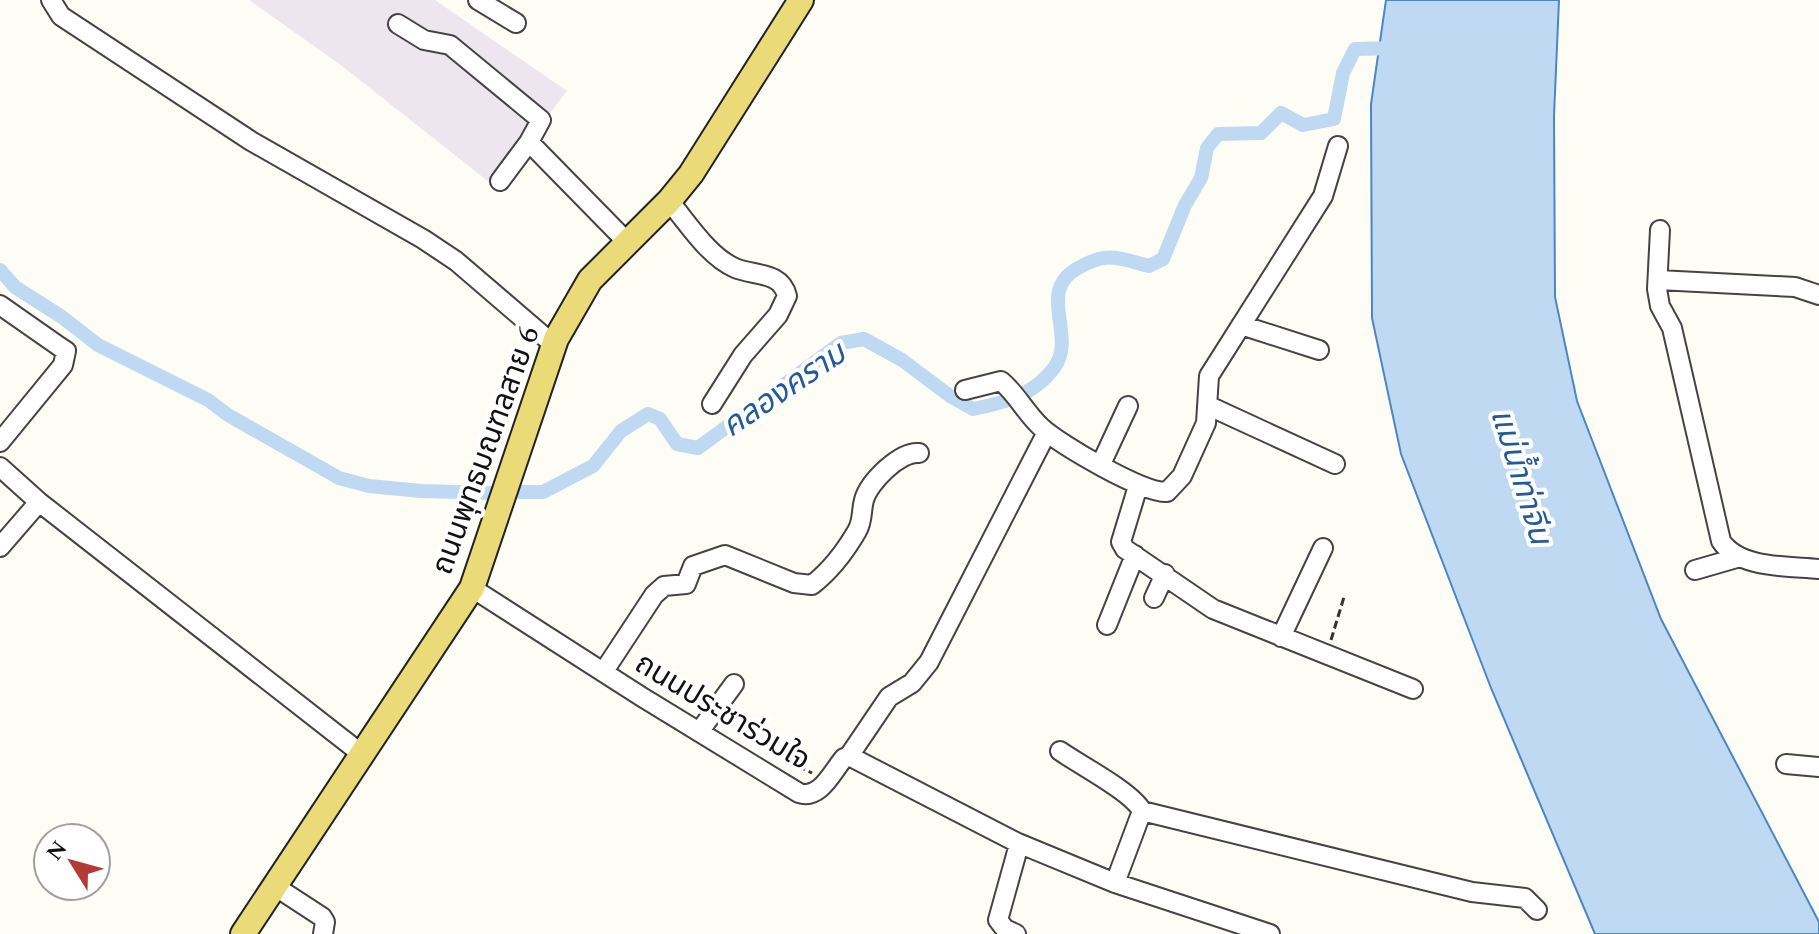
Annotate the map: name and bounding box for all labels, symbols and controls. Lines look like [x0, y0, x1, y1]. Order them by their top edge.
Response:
street label: ถนนพุทธมณฑลสาย 6 [420, 320, 552, 581]
water label: คลองคราม [712, 329, 858, 450]
water label: แม่น้ำท่าจีน [1477, 403, 1565, 553]
street label: ถนนประชาร่วมใจ [626, 641, 819, 783]
north arrow [32, 822, 112, 902]
text: N [39, 834, 76, 868]

